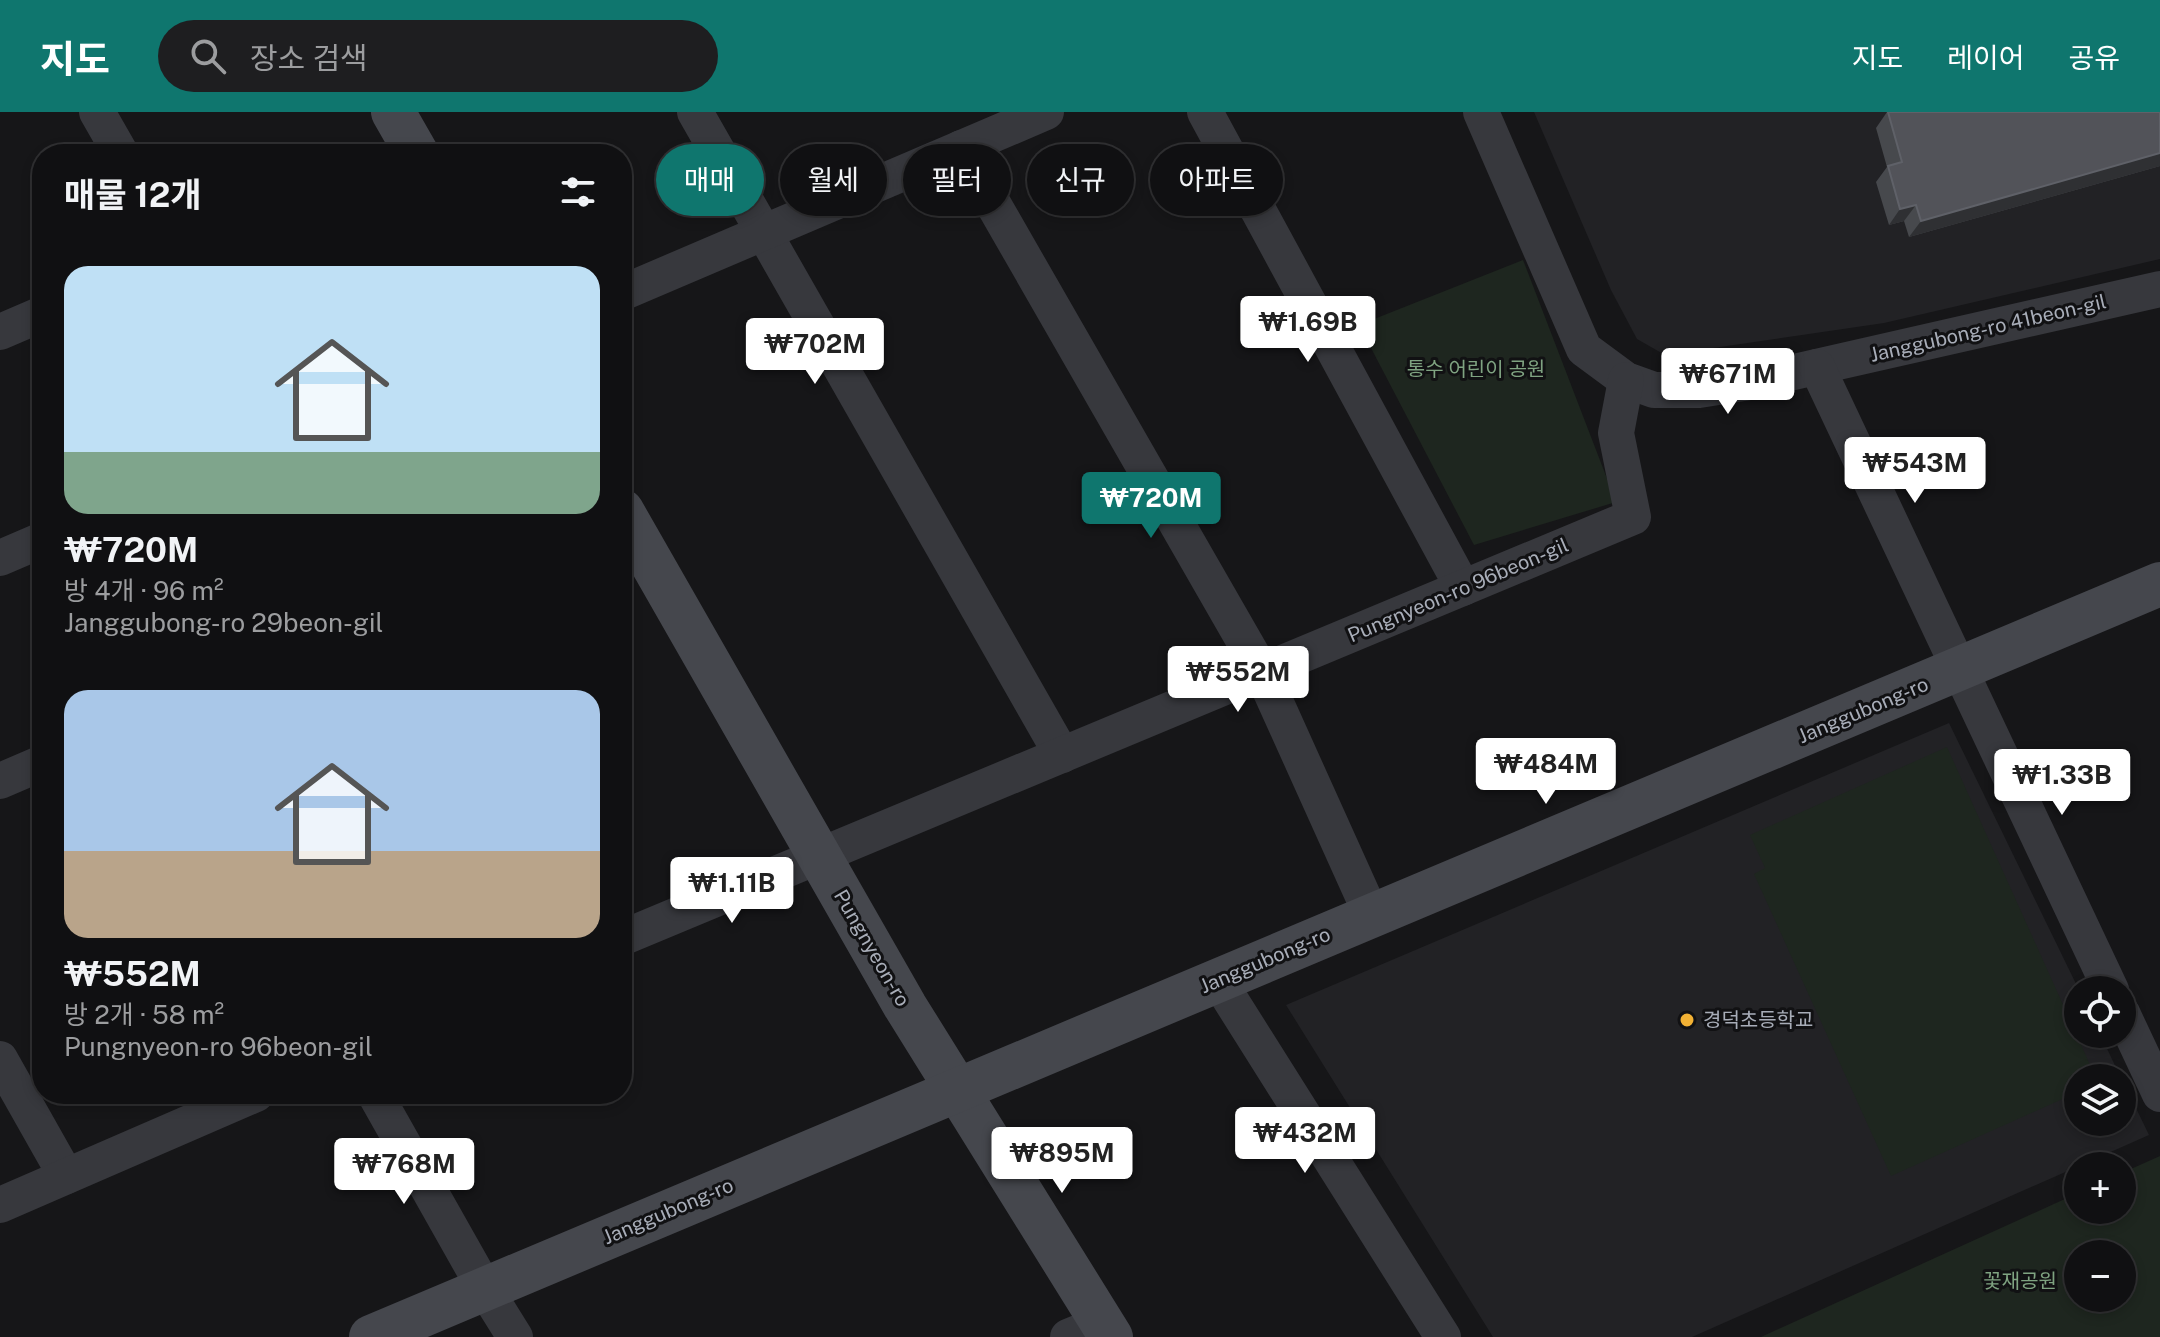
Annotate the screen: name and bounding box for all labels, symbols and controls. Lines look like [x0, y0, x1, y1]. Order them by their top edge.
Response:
search box [158, 20, 718, 92]
icon: search [186, 34, 230, 78]
text: 지도 [40, 37, 110, 82]
text: 장소 검색 [250, 40, 368, 76]
text: 지도 [1852, 41, 1903, 74]
text: 레이어 [1947, 41, 2024, 74]
text: 공유 [2068, 41, 2120, 74]
chip: 매매 [656, 144, 764, 216]
chip: 월세 [780, 144, 887, 216]
chip: 필터 [903, 144, 1011, 216]
chip: 신규 [1027, 144, 1134, 216]
chip: 아파트 [1150, 144, 1283, 216]
icon: filters [556, 170, 600, 214]
text: 매물 12개 [64, 175, 202, 215]
street label: Janggubong-ro 41beon-gil [1867, 289, 2109, 367]
pin: ₩1.69B [1243, 296, 1373, 364]
text: ₩1.69B [1258, 306, 1358, 337]
icon: home [260, 318, 404, 462]
pin: ₩702M [759, 318, 871, 386]
text: ₩702M [764, 328, 866, 359]
pin: ₩671M [1672, 348, 1784, 416]
park label: 통수 어린이 공원 [1407, 357, 1545, 381]
text: ₩671M [1679, 358, 1777, 389]
pin: ₩543M [1859, 437, 1971, 505]
text: ₩543M [1863, 447, 1967, 478]
pin: ₩720M [1095, 472, 1207, 540]
text: ₩720M [1100, 482, 1202, 513]
text: ₩720M [64, 530, 198, 570]
street label: Pungnyeon-ro 96beon-gil [1344, 533, 1572, 647]
text: 방 4개 · 96 m² [64, 575, 224, 606]
text: Janggubong-ro 29beon-gil [64, 607, 383, 638]
pin: ₩552M [1182, 646, 1294, 714]
text: ₩552M [1186, 656, 1290, 687]
street label: Janggubong-ro [1794, 672, 1932, 748]
pin: ₩484M [1490, 738, 1602, 806]
icon: home [260, 742, 404, 886]
text: ₩484M [1494, 748, 1598, 779]
pin: ₩1.33B [1997, 749, 2127, 817]
text: ₩1.33B [2012, 759, 2112, 790]
pin: ₩1.11B [667, 857, 797, 925]
text: ₩1.11B [688, 867, 776, 898]
street label: Pungnyeon-ro [829, 885, 915, 1011]
street label: Janggubong-ro [1196, 922, 1334, 998]
text: ₩552M [64, 954, 201, 994]
map controls [2064, 976, 2136, 1312]
button: locate [2064, 976, 2136, 1048]
text: 방 2개 · 58 m² [64, 999, 224, 1030]
place label: 경덕초등학교 [1703, 1008, 1813, 1032]
marker: 경덕초등학교 [1678, 1011, 1696, 1029]
text: Pungnyeon-ro 96beon-gil [64, 1031, 373, 1062]
button: layers [2064, 1064, 2136, 1136]
pin: ₩432M [1249, 1107, 1361, 1175]
text: ₩432M [1253, 1117, 1357, 1148]
pin: ₩895M [1006, 1127, 1118, 1195]
text: ₩895M [1010, 1137, 1115, 1168]
pin: ₩768M [348, 1138, 460, 1206]
text: ₩768M [352, 1148, 456, 1179]
button: + [2064, 1152, 2136, 1224]
street label: Janggubong-ro [599, 1173, 737, 1249]
button: − [2064, 1240, 2136, 1312]
park label: 꽃재공원 [1983, 1269, 2057, 1293]

